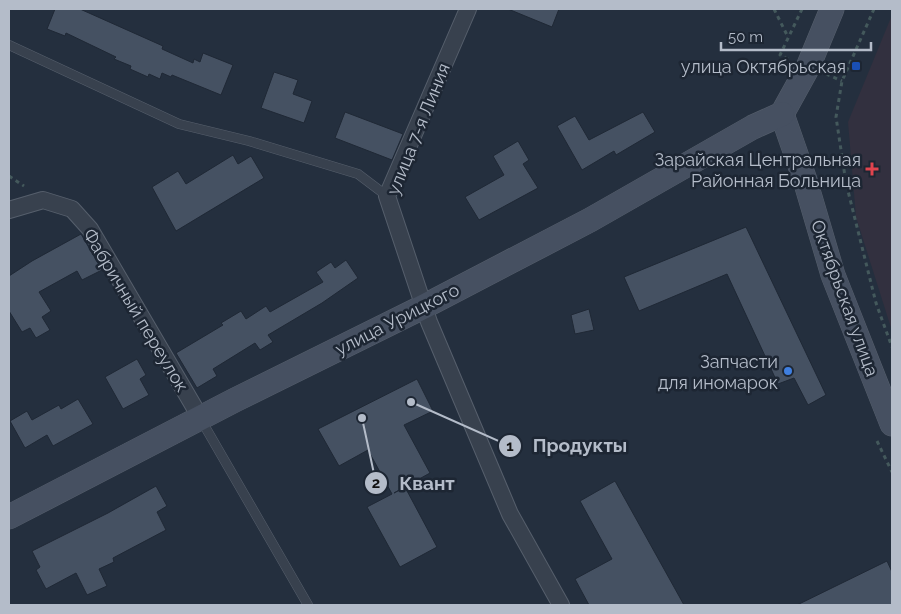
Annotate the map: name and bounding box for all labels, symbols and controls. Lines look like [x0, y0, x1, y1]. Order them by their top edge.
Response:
scale bar [721, 20, 871, 52]
text: 50 m [728, 28, 763, 46]
place label: улица Октябрьская [681, 56, 846, 77]
street label: улица 7-я Линия [382, 60, 454, 198]
marker: улица Октябрьская [850, 60, 862, 72]
place label: Зарайская Центральная Районная Больница [654, 149, 861, 191]
marker: Зарайская Центральная Районная Больница [865, 162, 879, 176]
street label: Октябрьская улица [807, 217, 883, 379]
street label: Фабричный переулок [79, 225, 193, 395]
street label: улица Урицкого [331, 279, 463, 359]
place label: Запчасти для иномарок [658, 351, 778, 393]
marker: Запчасти для иномарок [782, 365, 794, 377]
callout: Продукты [498, 429, 637, 463]
text: Продукты [533, 434, 627, 456]
text: 1 [506, 437, 514, 455]
callout: Квант [364, 466, 464, 500]
text: Квант [399, 472, 455, 494]
text: 2 [372, 474, 380, 492]

